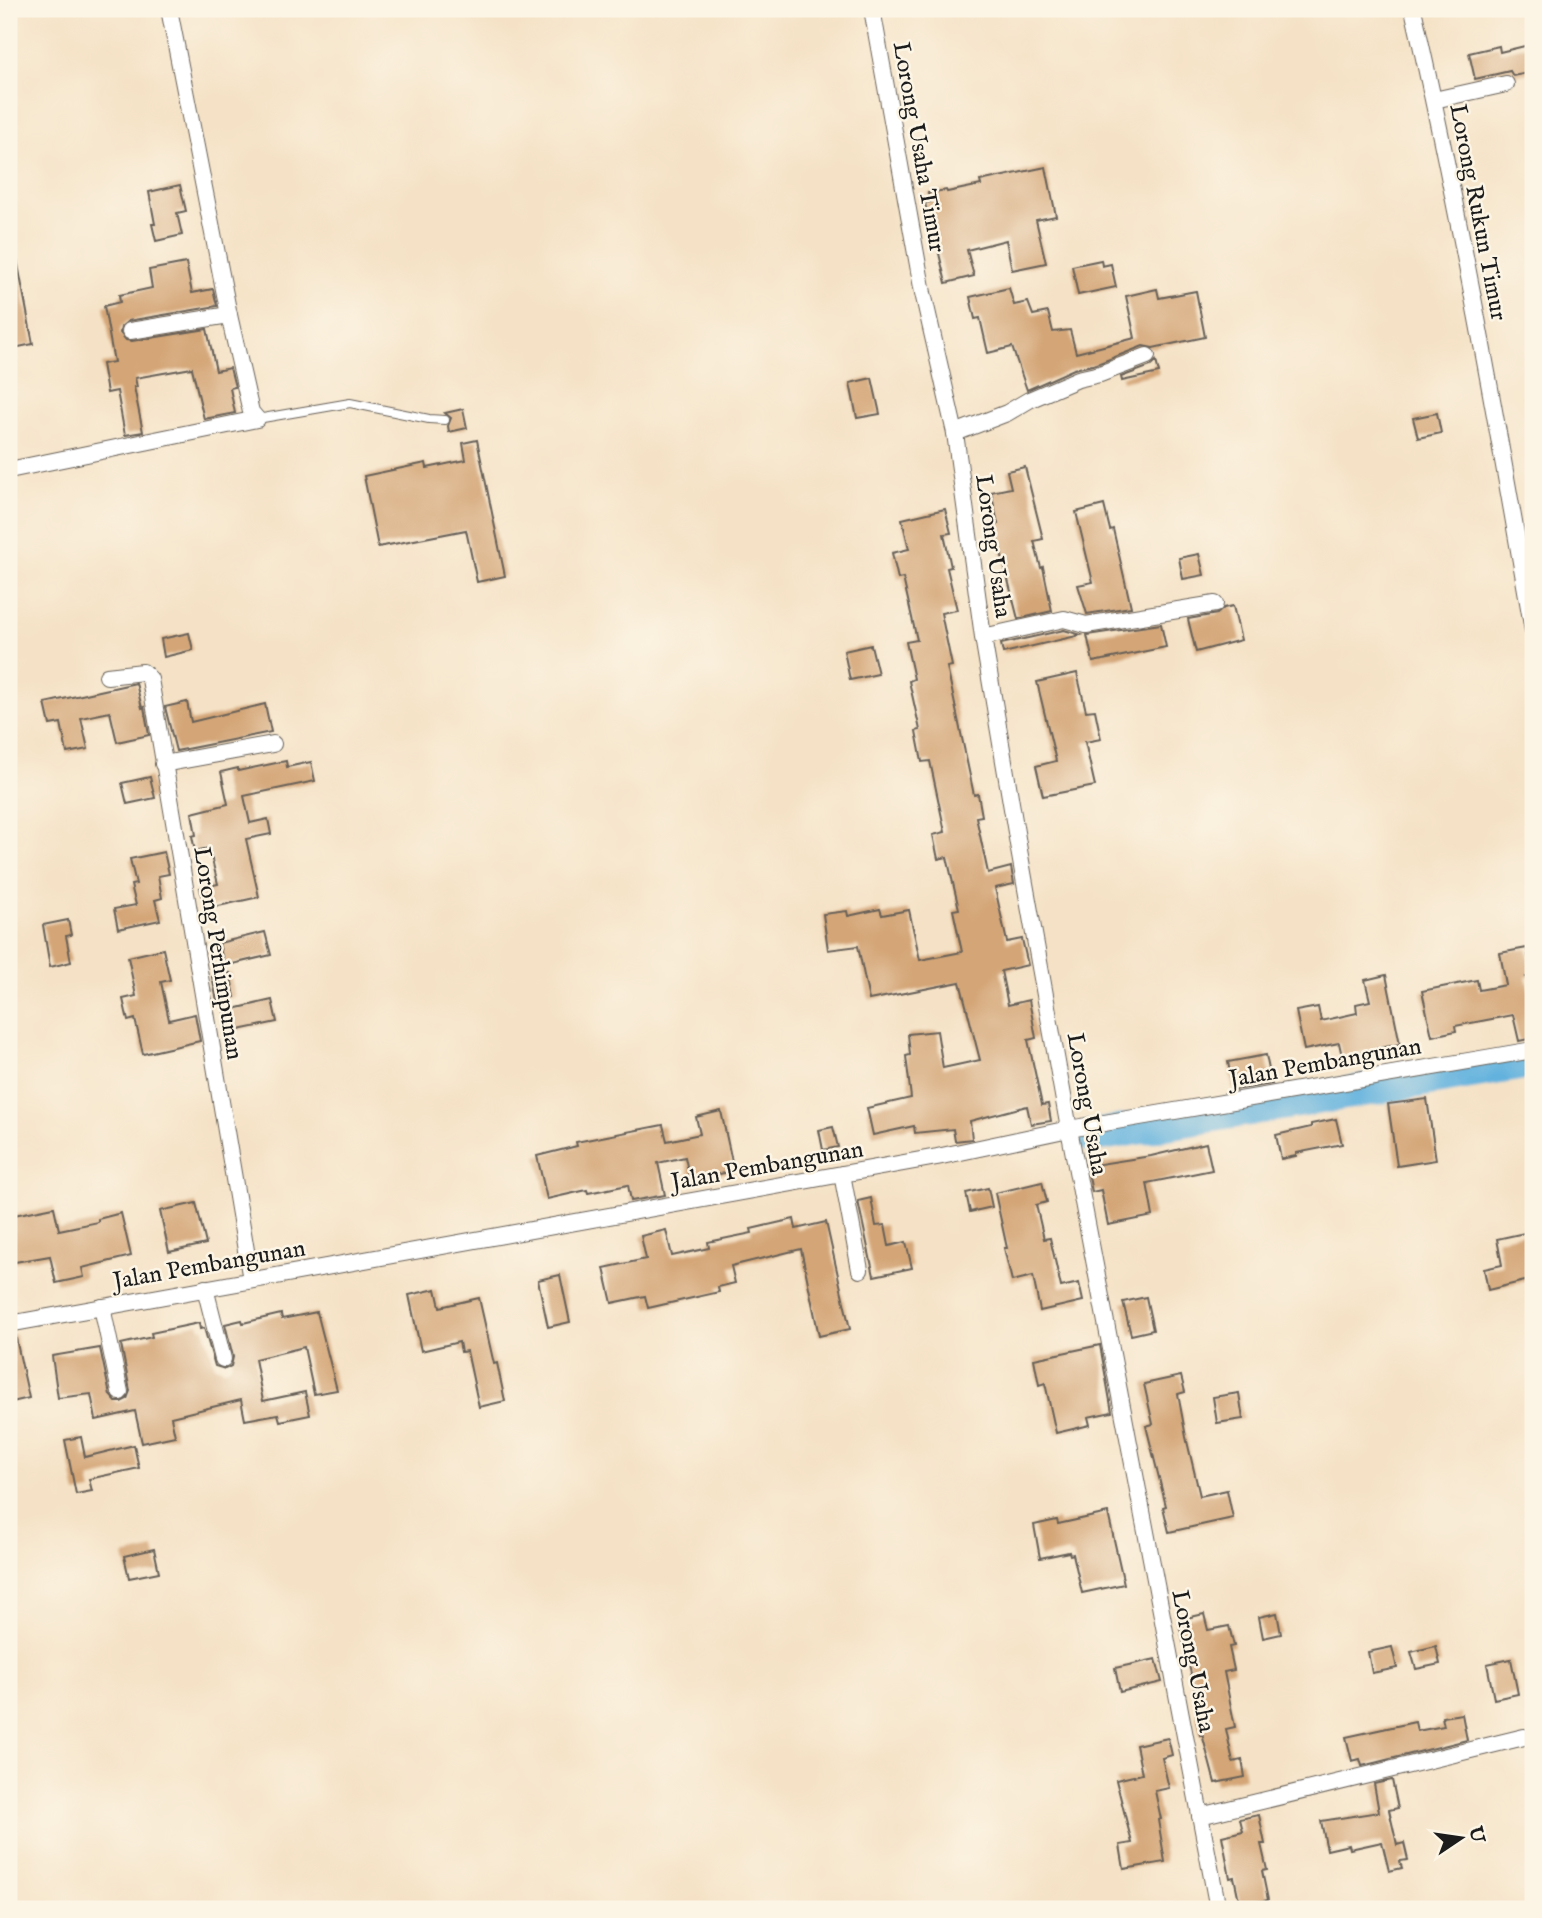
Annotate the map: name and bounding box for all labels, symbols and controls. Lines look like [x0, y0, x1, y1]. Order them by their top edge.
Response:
street label: Lorong Usaha Timur [885, 40, 952, 255]
street label: Lorong Rukun Timur [1441, 101, 1514, 324]
street label: Lorong Usaha [967, 472, 1018, 621]
street label: Lorong Perhimpunan [185, 845, 250, 1062]
street label: Lorong Usaha [1059, 1030, 1114, 1179]
street label: Jalan Pembangunan [1224, 1031, 1424, 1096]
street label: Jalan Pembangunan [666, 1134, 866, 1199]
street label: Jalan Pembangunan [108, 1233, 308, 1298]
street label: Lorong Usaha [1164, 1587, 1222, 1736]
north arrow [1426, 1802, 1496, 1872]
text: U [1462, 1823, 1489, 1846]

